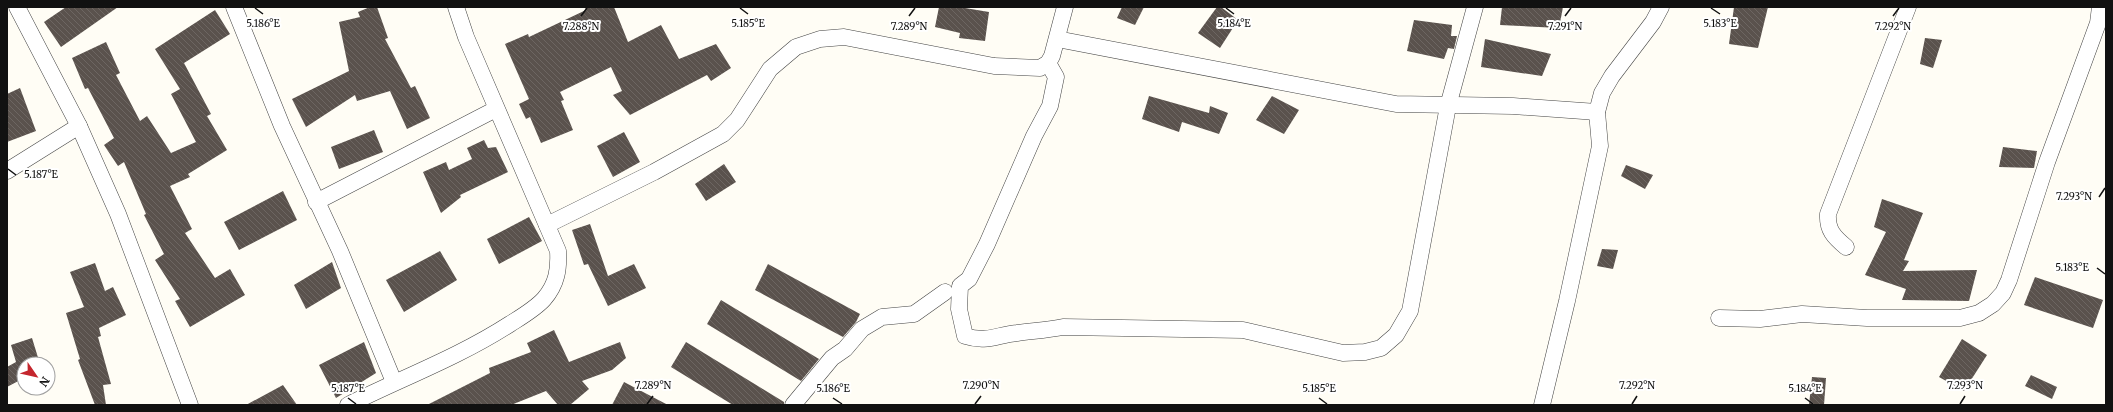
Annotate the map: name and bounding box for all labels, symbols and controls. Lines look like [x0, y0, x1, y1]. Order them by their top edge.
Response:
text: 5.186°E [246, 17, 280, 30]
text: 5.185°E [731, 17, 765, 30]
text: 5.184°E [1217, 17, 1251, 30]
text: 5.183°E [1703, 17, 1737, 30]
text: 7.288°N [563, 20, 600, 33]
text: 7.289°N [891, 20, 928, 33]
text: 7.291°N [1548, 20, 1582, 33]
text: 7.292°N [1875, 20, 1911, 33]
text: 5.187°E [24, 168, 59, 181]
text: 7.293°N [2056, 190, 2092, 203]
text: 5.183°E [2055, 261, 2089, 274]
north arrow [16, 356, 56, 396]
text: N [36, 374, 53, 389]
text: 7.289°N [635, 379, 672, 392]
text: 7.290°N [962, 379, 1000, 392]
text: 7.292°N [1619, 379, 1655, 392]
text: 7.293°N [1947, 379, 1983, 392]
text: 5.187°E [331, 382, 366, 395]
text: 5.186°E [816, 382, 850, 395]
text: 5.185°E [1302, 382, 1336, 395]
text: 5.184°E [1788, 382, 1822, 395]

